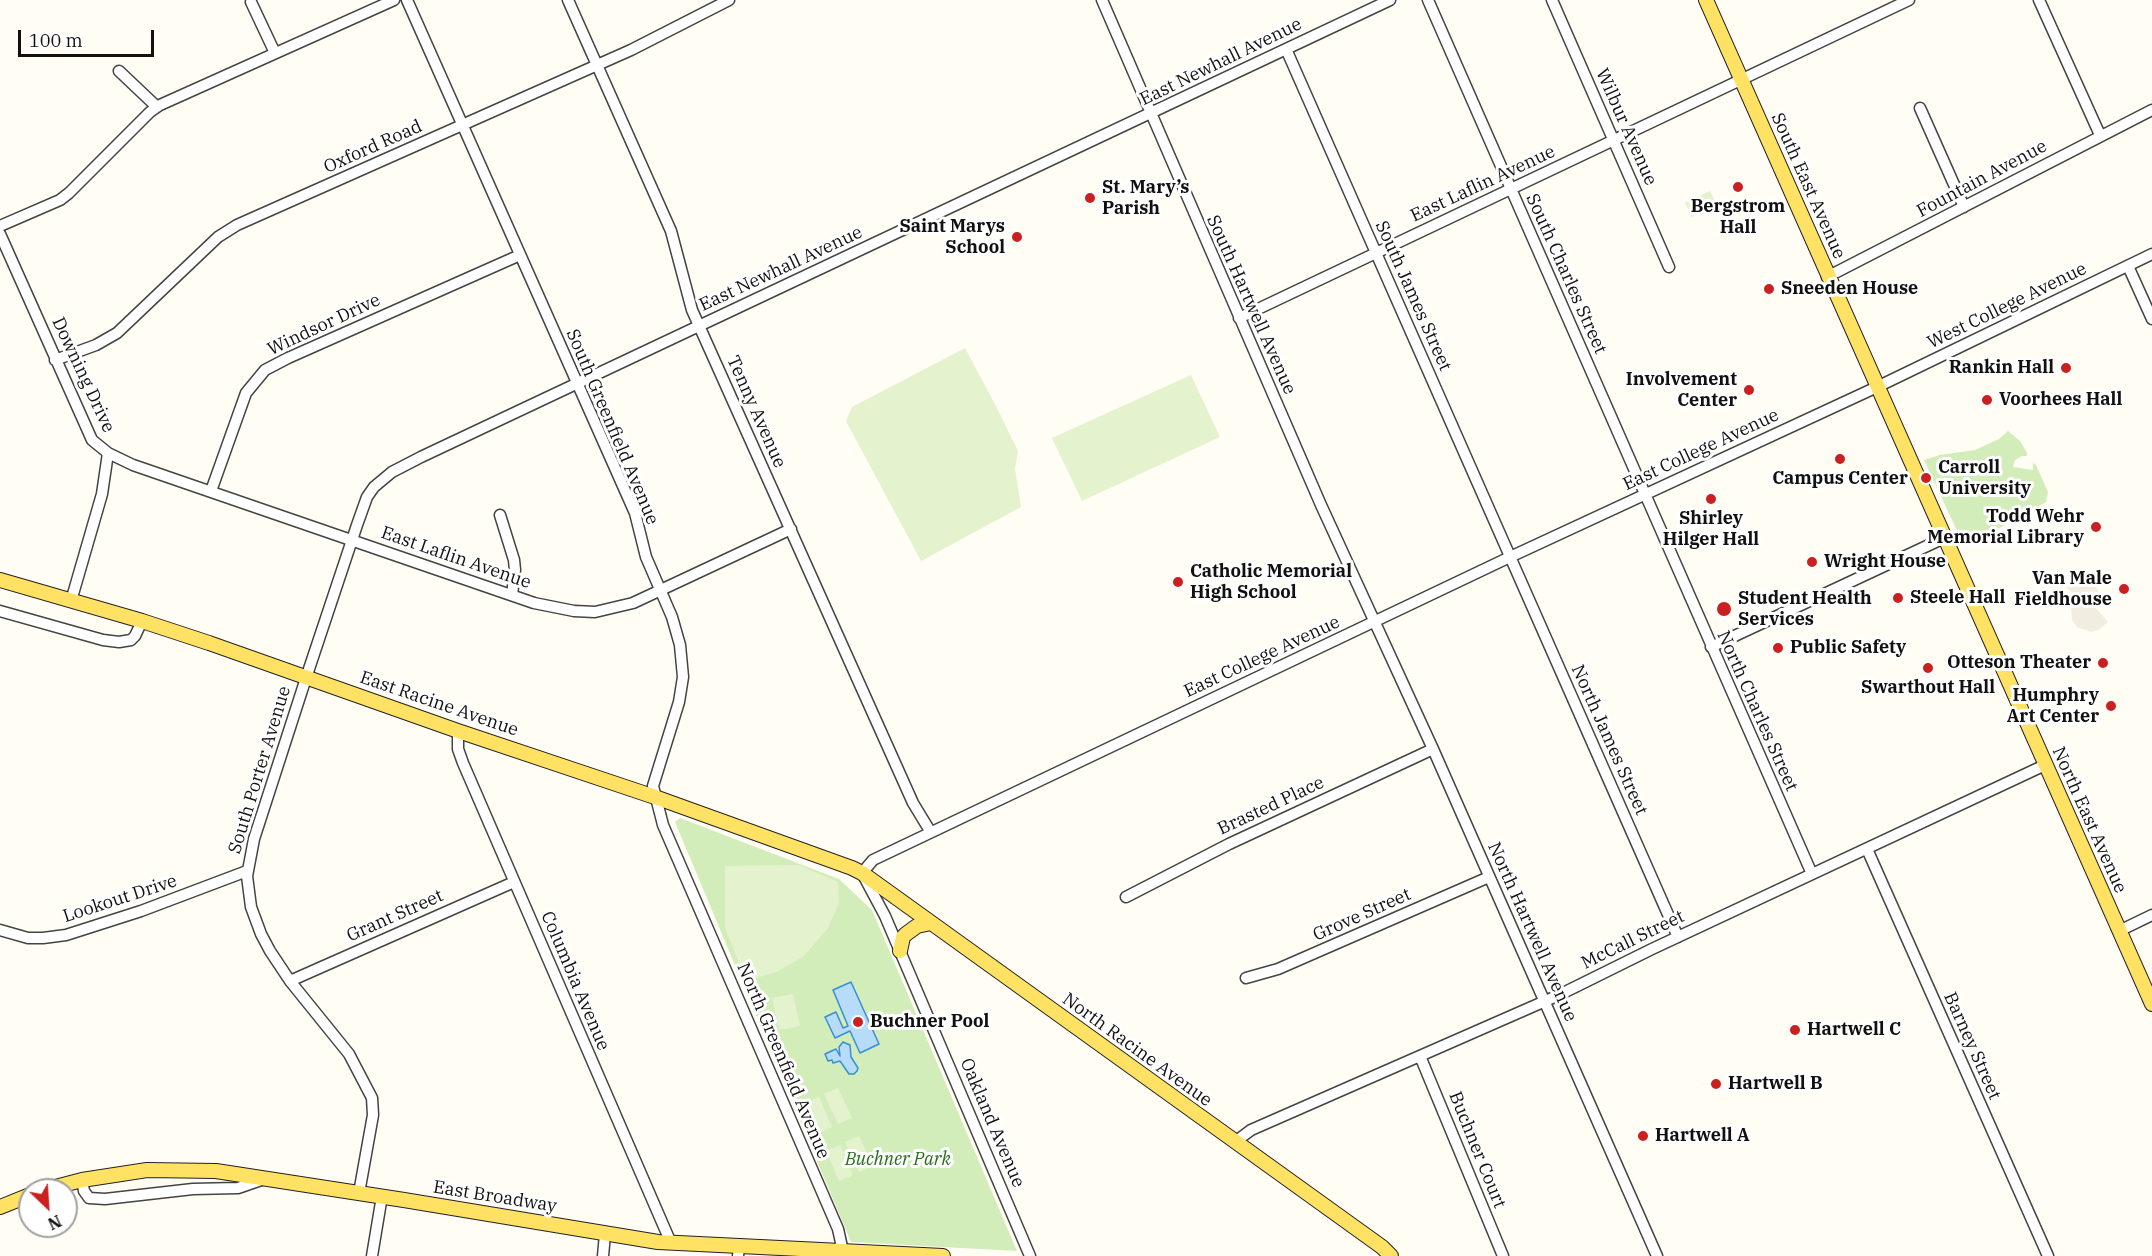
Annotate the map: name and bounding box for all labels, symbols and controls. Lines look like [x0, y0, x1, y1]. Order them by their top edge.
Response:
street label: East Newhall Avenue [1137, 13, 1305, 111]
scale bar [21, 18, 158, 56]
text: 100 m [29, 29, 83, 52]
street label: Wilbur Avenue [1591, 65, 1661, 189]
street label: South East Avenue [1766, 110, 1850, 262]
street label: Oxford Road [321, 116, 425, 178]
street label: Fountain Avenue [1913, 136, 2051, 222]
street label: East Laflin Avenue [1407, 141, 1559, 227]
place label: St. Mary’s Parish [1102, 177, 1189, 219]
marker: Bergstrom Hall [1731, 180, 1745, 194]
marker: St. Mary’s Parish [1083, 191, 1097, 205]
street label: South Charles Street [1521, 191, 1611, 357]
place label: Bergstrom Hall [1691, 196, 1785, 238]
street label: South Hartwell Avenue [1202, 212, 1300, 398]
place label: Saint Marys School [899, 216, 1005, 258]
street label: South James Street [1370, 218, 1456, 374]
street label: East Newhall Avenue [696, 222, 866, 316]
marker: Saint Marys School [1010, 230, 1024, 244]
street label: West College Avenue [1924, 258, 2090, 354]
place label: Sneeden House [1781, 278, 1918, 300]
marker: Sneeden House [1762, 282, 1776, 296]
street label: Windsor Drive [264, 289, 384, 361]
street label: Downing Drive [47, 314, 119, 436]
street label: South Greenfield Avenue [561, 326, 663, 528]
street label: Tenny Avenue [722, 353, 790, 471]
place label: Rankin Hall [1949, 357, 2054, 379]
marker: Rankin Hall [2059, 361, 2073, 375]
place label: Involvement Center [1626, 369, 1737, 412]
marker: Involvement Center [1742, 383, 1756, 397]
place label: Voorhees Hall [1999, 389, 2122, 411]
marker: Voorhees Hall [1980, 393, 1994, 407]
street label: East College Avenue [1620, 404, 1782, 496]
marker: Campus Center [1833, 452, 1847, 466]
place label: Carroll University [1938, 457, 2031, 500]
place label: Campus Center [1772, 468, 1908, 490]
marker: Carroll University [1919, 471, 1933, 485]
marker: Shirley Hilger Hall [1704, 492, 1718, 506]
place label: Todd Wehr Memorial Library [1927, 506, 2084, 548]
place label: Shirley Hilger Hall [1663, 508, 1759, 550]
marker: Todd Wehr Memorial Library [2089, 520, 2103, 534]
street label: East Laflin Avenue [378, 522, 534, 594]
place label: Wright House [1824, 551, 1946, 573]
marker: Wright House [1805, 555, 1819, 569]
place label: Catholic Memorial High School [1190, 561, 1352, 604]
place label: Van Male Fieldhouse [2014, 568, 2112, 610]
marker: Catholic Memorial High School [1171, 575, 1185, 589]
marker: Van Male Fieldhouse [2117, 582, 2131, 596]
place label: Steele Hall [1910, 587, 2005, 609]
place label: Student Health Services [1738, 588, 1872, 630]
marker: Steele Hall [1891, 591, 1905, 605]
marker: Student Health Services [1715, 600, 1733, 618]
street label: East College Avenue [1181, 611, 1343, 703]
street label: North Charles Street [1712, 627, 1802, 795]
place label: Public Safety [1790, 637, 1906, 659]
marker: Public Safety [1771, 641, 1785, 655]
place label: Otteson Theater [1947, 652, 2091, 674]
marker: Otteson Theater [2096, 656, 2110, 670]
street label: North James Street [1566, 661, 1652, 819]
marker: Swarthout Hall [1921, 661, 1935, 675]
street label: East Racine Avenue [357, 667, 521, 741]
place label: Swarthout Hall [1861, 677, 1995, 699]
street label: South Porter Avenue [224, 684, 296, 856]
place label: Humphry Art Center [2007, 685, 2099, 728]
marker: Humphry Art Center [2104, 699, 2118, 713]
street label: North East Avenue [2047, 744, 2131, 896]
street label: Brasted Place [1214, 772, 1328, 840]
street label: North Hartwell Avenue [1483, 839, 1581, 1025]
street label: Lookout Drive [60, 870, 180, 928]
street label: Grove Street [1310, 884, 1414, 946]
street label: Grant Street [343, 885, 447, 947]
street label: McCall Street [1578, 906, 1688, 974]
street label: Columbia Avenue [536, 908, 614, 1054]
street label: North Greenfield Avenue [732, 960, 834, 1162]
street label: North Racine Avenue [1058, 989, 1216, 1111]
street label: Barney Street [1939, 989, 2005, 1103]
place label: Buchner Pool [870, 1011, 989, 1033]
marker: Buchner Pool [851, 1015, 865, 1029]
place label: Hartwell C [1807, 1019, 1901, 1041]
marker: Hartwell C [1788, 1023, 1802, 1037]
street label: Oakland Avenue [955, 1055, 1029, 1191]
place label: Hartwell B [1728, 1073, 1823, 1095]
marker: Hartwell B [1709, 1077, 1723, 1091]
street label: Buchner Court [1444, 1088, 1510, 1212]
place label: Hartwell A [1655, 1125, 1749, 1147]
marker: Hartwell A [1636, 1129, 1650, 1143]
park label: Buchner Park [845, 1149, 951, 1171]
street label: East Broadway [432, 1177, 558, 1217]
north arrow [18, 1178, 78, 1238]
text: N [45, 1211, 65, 1234]

